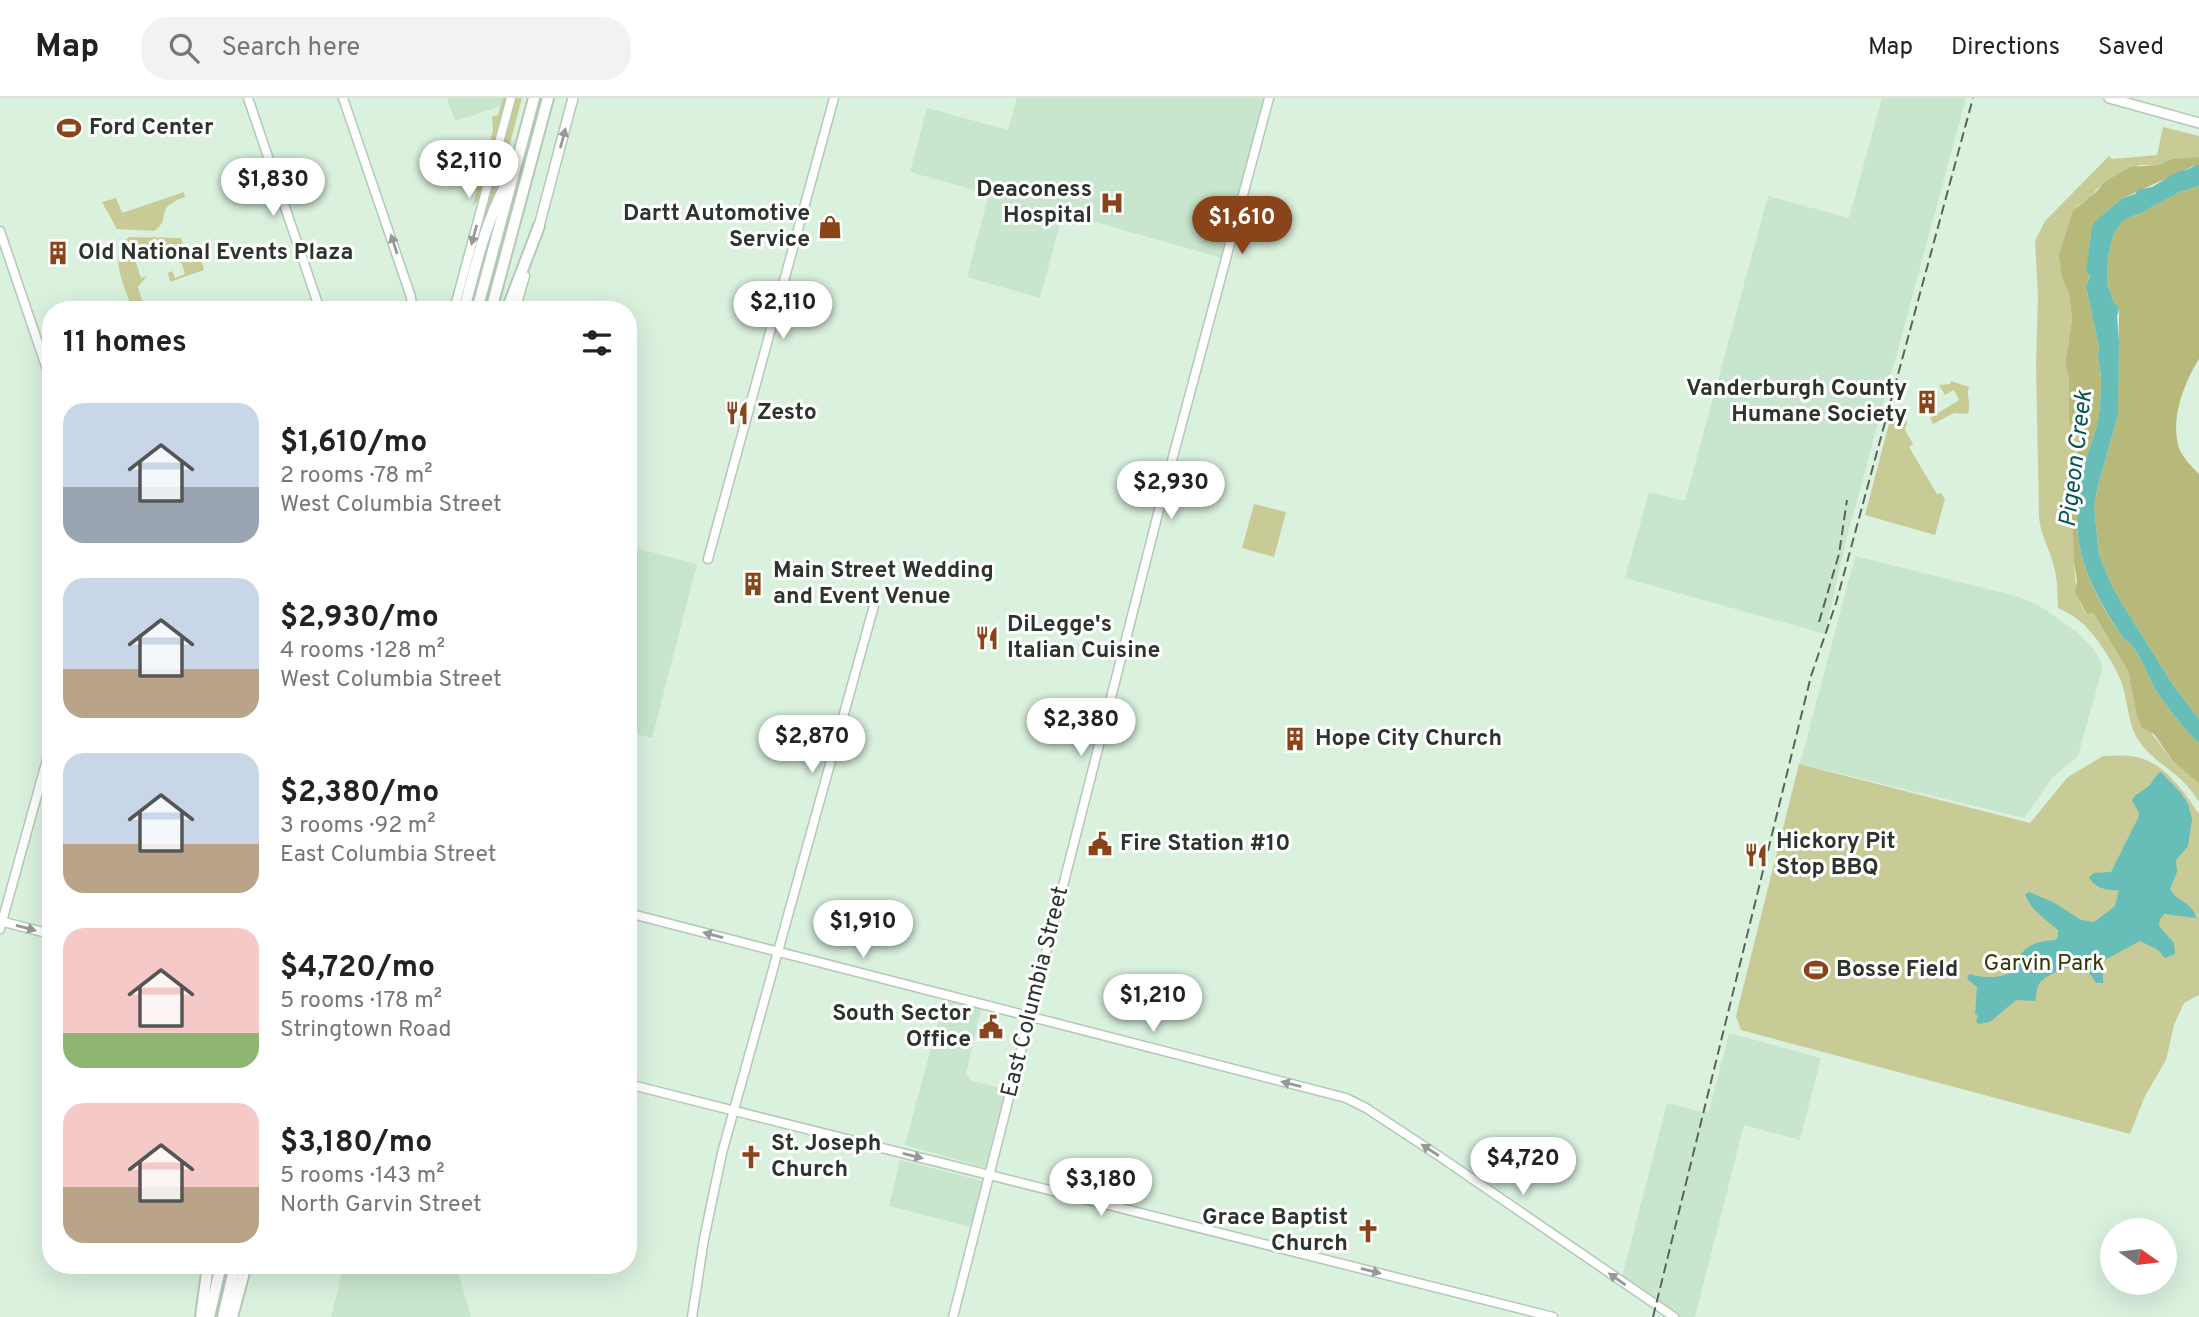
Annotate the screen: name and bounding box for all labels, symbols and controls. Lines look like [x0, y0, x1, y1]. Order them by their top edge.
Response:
search box [141, 17, 631, 80]
text: Map [35, 27, 99, 69]
icon: search [165, 29, 203, 67]
text: Search here [221, 32, 360, 65]
text: Map [1868, 33, 1913, 63]
text: Directions [1951, 33, 2060, 63]
text: Saved [2098, 33, 2164, 63]
sports icon: Ford Center [55, 114, 83, 142]
place label: Ford Center [89, 114, 214, 143]
one-way arrow [558, 127, 568, 148]
pin: $2,110 [412, 140, 526, 200]
text: $2,110 [435, 148, 503, 177]
pin: $1,830 [216, 158, 330, 218]
text: $1,830 [237, 166, 309, 195]
place label: Deaconess Hospital [976, 176, 1092, 231]
hospital icon: Deaconess Hospital [1098, 189, 1126, 217]
pin: $1,610 [1185, 197, 1299, 256]
place label: Dartt Automotive Service [623, 200, 810, 255]
text: $1,610 [1208, 204, 1276, 233]
shop icon: Dartt Automotive Service [816, 213, 844, 241]
one-way arrow [468, 224, 479, 246]
one-way arrow [388, 234, 398, 255]
building icon: Old National Events Plaza [44, 239, 72, 267]
place label: Old National Events Plaza [78, 239, 353, 268]
pin: $2,110 [726, 282, 840, 341]
text: $2,110 [749, 289, 817, 318]
icon: filters [578, 324, 616, 362]
text: 11 homes [63, 325, 187, 362]
place label: Vanderburgh County Humane Society [1686, 375, 1907, 430]
building icon: Vanderburgh County Humane Society [1913, 388, 1941, 416]
water label: Pigeon Creek [2054, 388, 2100, 529]
restaurant icon: Zesto [723, 399, 751, 427]
place label: Zesto [757, 399, 817, 428]
text: $1,610/mo [280, 425, 427, 462]
icon: home [119, 431, 203, 515]
text: 2 rooms · 78 m² [280, 462, 433, 491]
pin: $2,930 [1114, 462, 1228, 521]
text: $2,930 [1133, 469, 1209, 498]
text: West Columbia Street [280, 491, 502, 520]
place label: Main Street Wedding and Event Venue [773, 557, 994, 612]
building icon: Main Street Wedding and Event Venue [739, 570, 767, 598]
text: $2,930/mo [280, 600, 439, 637]
icon: home [119, 606, 203, 690]
place label: DiLegge's Italian Cuisine [1007, 611, 1160, 666]
restaurant icon: DiLegge's Italian Cuisine [973, 624, 1001, 652]
text: 4 rooms · 128 m² [280, 637, 445, 666]
text: West Columbia Street [280, 666, 502, 695]
pin: $2,380 [1024, 698, 1138, 758]
text: $2,380 [1043, 706, 1119, 735]
pin: $2,870 [755, 716, 869, 775]
text: $2,870 [774, 723, 850, 752]
building icon: Hope City Church [1281, 725, 1309, 753]
place label: Hope City Church [1315, 725, 1502, 754]
text: $2,380/mo [280, 775, 439, 812]
icon: home [119, 781, 203, 865]
text: 3 rooms · 92 m² [280, 812, 436, 841]
place label: Hickory Pit Stop BBQ [1776, 828, 1895, 883]
public building icon: Fire Station #10 [1086, 830, 1114, 858]
place label: Fire Station #10 [1120, 830, 1290, 859]
text: East Columbia Street [280, 841, 496, 870]
restaurant icon: Hickory Pit Stop BBQ [1742, 841, 1770, 869]
street label: East Columbia Street [996, 883, 1076, 1101]
pin: $1,910 [806, 900, 920, 960]
text: $1,910 [829, 908, 897, 937]
one-way arrow [16, 923, 38, 934]
one-way arrow [702, 929, 724, 940]
text: $4,720/mo [280, 950, 435, 987]
park label: Garvin Park [1984, 950, 2104, 979]
icon: home [119, 956, 203, 1040]
sports icon: Bosse Field [1802, 956, 1830, 984]
place label: Bosse Field [1836, 956, 1958, 985]
pin: $1,210 [1096, 974, 1210, 1034]
text: $1,210 [1119, 982, 1187, 1011]
text: 5 rooms · 178 m² [280, 987, 442, 1016]
place label: South Sector Office [832, 1000, 971, 1055]
public building icon: South Sector Office [977, 1013, 1005, 1041]
text: Stringtown Road [280, 1016, 451, 1045]
one-way arrow [1280, 1078, 1302, 1089]
text: $3,180/mo [280, 1125, 432, 1162]
place label: St. Joseph Church [771, 1130, 881, 1185]
icon: home [119, 1131, 203, 1215]
pin: $4,720 [1466, 1138, 1580, 1197]
church icon: St. Joseph Church [737, 1143, 765, 1171]
one-way arrow [1420, 1144, 1439, 1157]
text: $4,720 [1486, 1145, 1560, 1174]
one-way arrow [902, 1151, 924, 1162]
pin: $3,180 [1044, 1158, 1158, 1218]
text: 5 rooms · 143 m² [280, 1162, 445, 1191]
text: $3,180 [1065, 1166, 1137, 1195]
text: North Garvin Street [280, 1191, 482, 1220]
place label: Grace Baptist Church [1202, 1204, 1348, 1259]
church icon: Grace Baptist Church [1354, 1217, 1382, 1245]
north arrow [2100, 1218, 2177, 1295]
map controls [2100, 1218, 2177, 1295]
one-way arrow [1360, 1266, 1382, 1277]
one-way arrow [1608, 1273, 1627, 1286]

